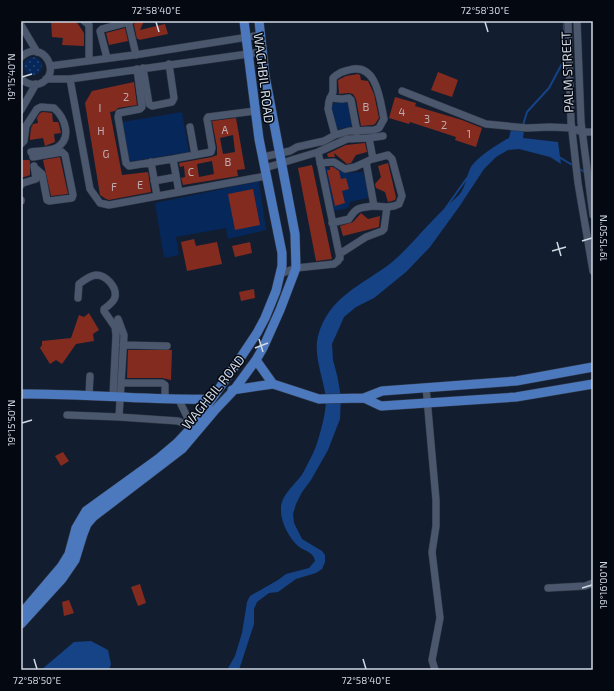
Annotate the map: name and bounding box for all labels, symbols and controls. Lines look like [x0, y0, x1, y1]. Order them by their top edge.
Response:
text: 72°58'40"E [132, 4, 181, 16]
text: 72°58'30"E [461, 4, 510, 16]
street label: PALM STREET [558, 31, 576, 113]
street label: WAGHBIL ROAD [251, 32, 277, 124]
text: 19°15'40"N [5, 53, 17, 101]
house number: 2 [123, 90, 129, 103]
house number: B [363, 100, 370, 113]
house number: I [99, 101, 101, 114]
house number: 4 [399, 105, 406, 118]
house number: 3 [424, 112, 430, 125]
house number: 2 [441, 118, 447, 131]
house number: A [222, 123, 229, 136]
house number: H [97, 124, 105, 137]
house number: 1 [467, 127, 471, 140]
house number: G [103, 147, 110, 160]
house number: B [225, 155, 232, 168]
house number: C [188, 165, 194, 178]
house number: E [137, 178, 143, 191]
house number: F [111, 180, 117, 193]
text: 19°15'50"N [597, 215, 609, 261]
street label: WAGHBIL ROAD [178, 352, 248, 432]
text: 19°15'50"N [5, 400, 17, 446]
text: 19°16'00"N [597, 561, 609, 609]
text: 72°58'50"E [13, 674, 62, 686]
text: 72°58'40"E [342, 674, 391, 686]

